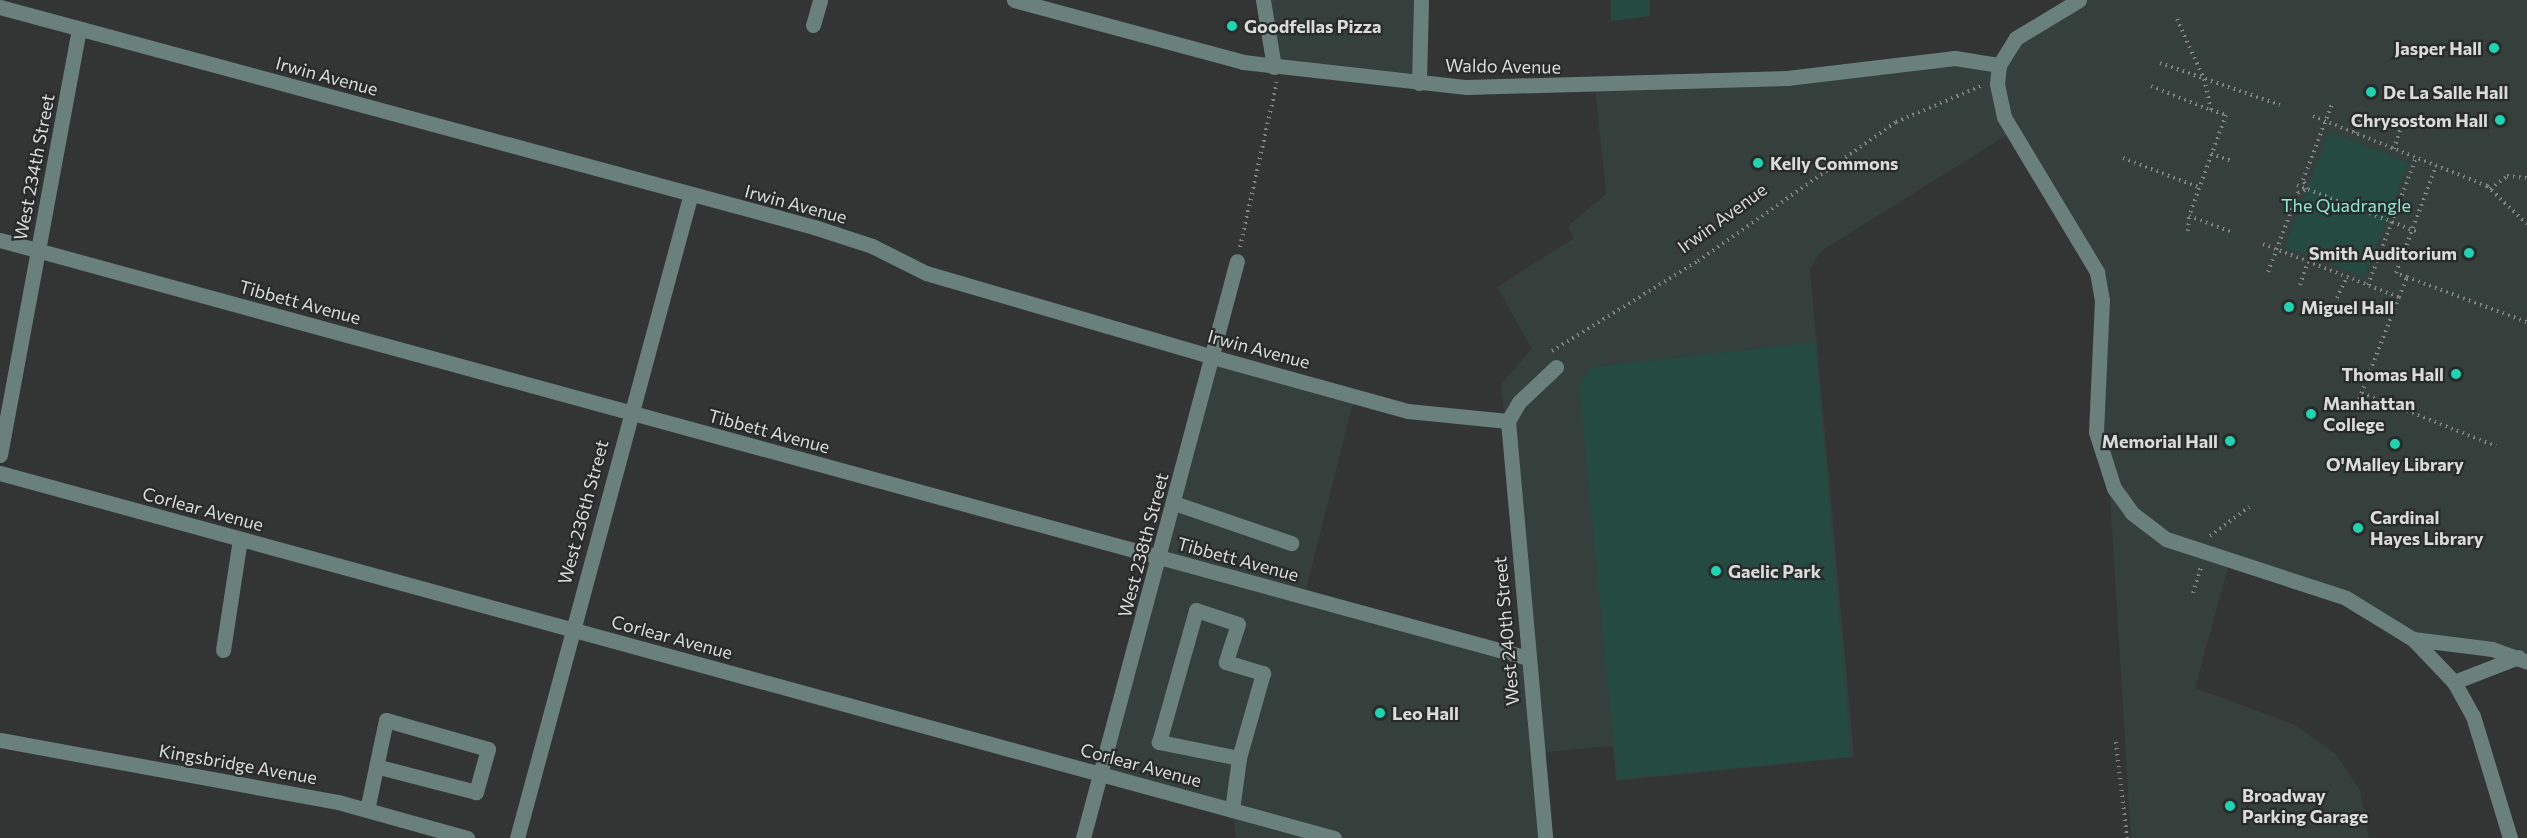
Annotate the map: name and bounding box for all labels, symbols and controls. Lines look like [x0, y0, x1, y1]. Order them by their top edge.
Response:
place label: Goodfellas Pizza [1244, 15, 1382, 37]
marker: Goodfellas Pizza [1225, 19, 1239, 33]
place label: Jasper Hall [2395, 37, 2482, 59]
marker: Jasper Hall [2487, 41, 2501, 55]
street label: Irwin Avenue [273, 52, 381, 100]
street label: Waldo Avenue [1445, 54, 1561, 78]
place label: De La Salle Hall [2383, 81, 2508, 103]
marker: De La Salle Hall [2364, 85, 2378, 99]
street label: West 234th Street [9, 92, 59, 242]
place label: Chrysostom Hall [2351, 109, 2488, 131]
marker: Chrysostom Hall [2493, 113, 2507, 127]
place label: Kelly Commons [1770, 152, 1898, 174]
marker: Kelly Commons [1751, 156, 1765, 170]
street label: Irwin Avenue [1673, 178, 1771, 258]
street label: Irwin Avenue [742, 180, 850, 228]
park label: The Quadrangle [2281, 194, 2411, 216]
place label: Smith Auditorium [2309, 242, 2457, 264]
marker: Smith Auditorium [2462, 246, 2476, 260]
street label: Tibbett Avenue [237, 275, 363, 329]
place label: Miguel Hall [2301, 296, 2394, 318]
marker: Miguel Hall [2282, 300, 2296, 314]
street label: Irwin Avenue [1205, 325, 1313, 373]
place label: Thomas Hall [2341, 363, 2444, 385]
marker: Thomas Hall [2449, 367, 2463, 381]
place label: Manhattan College [2323, 393, 2415, 436]
street label: Tibbett Avenue [706, 404, 832, 458]
marker: Manhattan College [2304, 407, 2318, 421]
place label: Memorial Hall [2102, 430, 2218, 452]
marker: Memorial Hall [2223, 434, 2237, 448]
street label: West 236th Street [553, 437, 613, 587]
marker: O'Malley Library [2388, 437, 2402, 451]
place label: O'Malley Library [2326, 453, 2464, 475]
street label: West 238th Street [1113, 470, 1173, 620]
street label: Corlear Avenue [140, 482, 266, 536]
place label: Cardinal Hayes Library [2370, 507, 2484, 550]
marker: Cardinal Hayes Library [2351, 521, 2365, 535]
street label: Tibbett Avenue [1175, 532, 1301, 586]
street label: West 240th Street [1489, 555, 1523, 707]
place label: Gaelic Park [1728, 560, 1821, 582]
marker: Gaelic Park [1709, 564, 1723, 578]
street label: Corlear Avenue [609, 610, 735, 664]
place label: Leo Hall [1392, 702, 1459, 724]
marker: Leo Hall [1373, 706, 1387, 720]
street label: Corlear Avenue [1078, 738, 1204, 792]
street label: Kingsbridge Avenue [157, 739, 319, 789]
place label: Broadway Parking Garage [2242, 785, 2368, 828]
marker: Broadway Parking Garage [2223, 799, 2237, 813]

